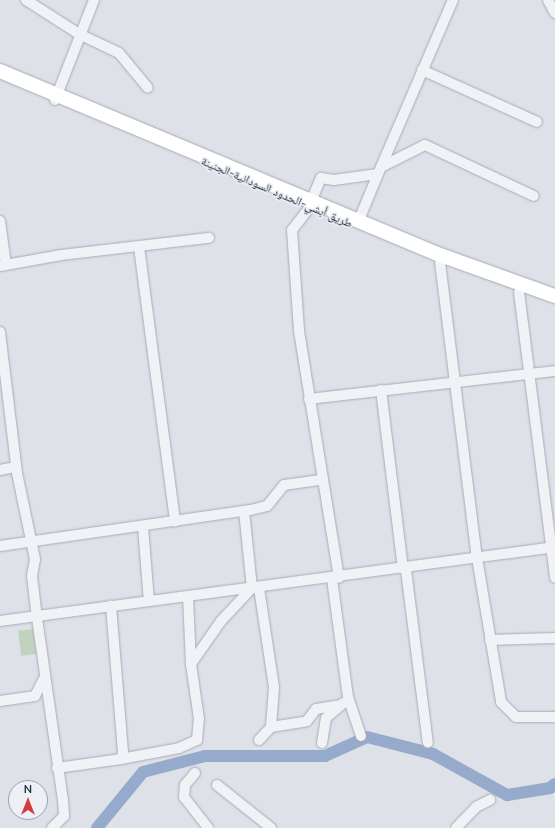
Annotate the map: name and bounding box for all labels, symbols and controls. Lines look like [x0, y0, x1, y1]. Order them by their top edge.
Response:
street label: طريق أبشي-الحدود السودانية-الجنينة [199, 154, 355, 230]
north arrow [8, 780, 48, 820]
text: N [24, 782, 32, 796]

